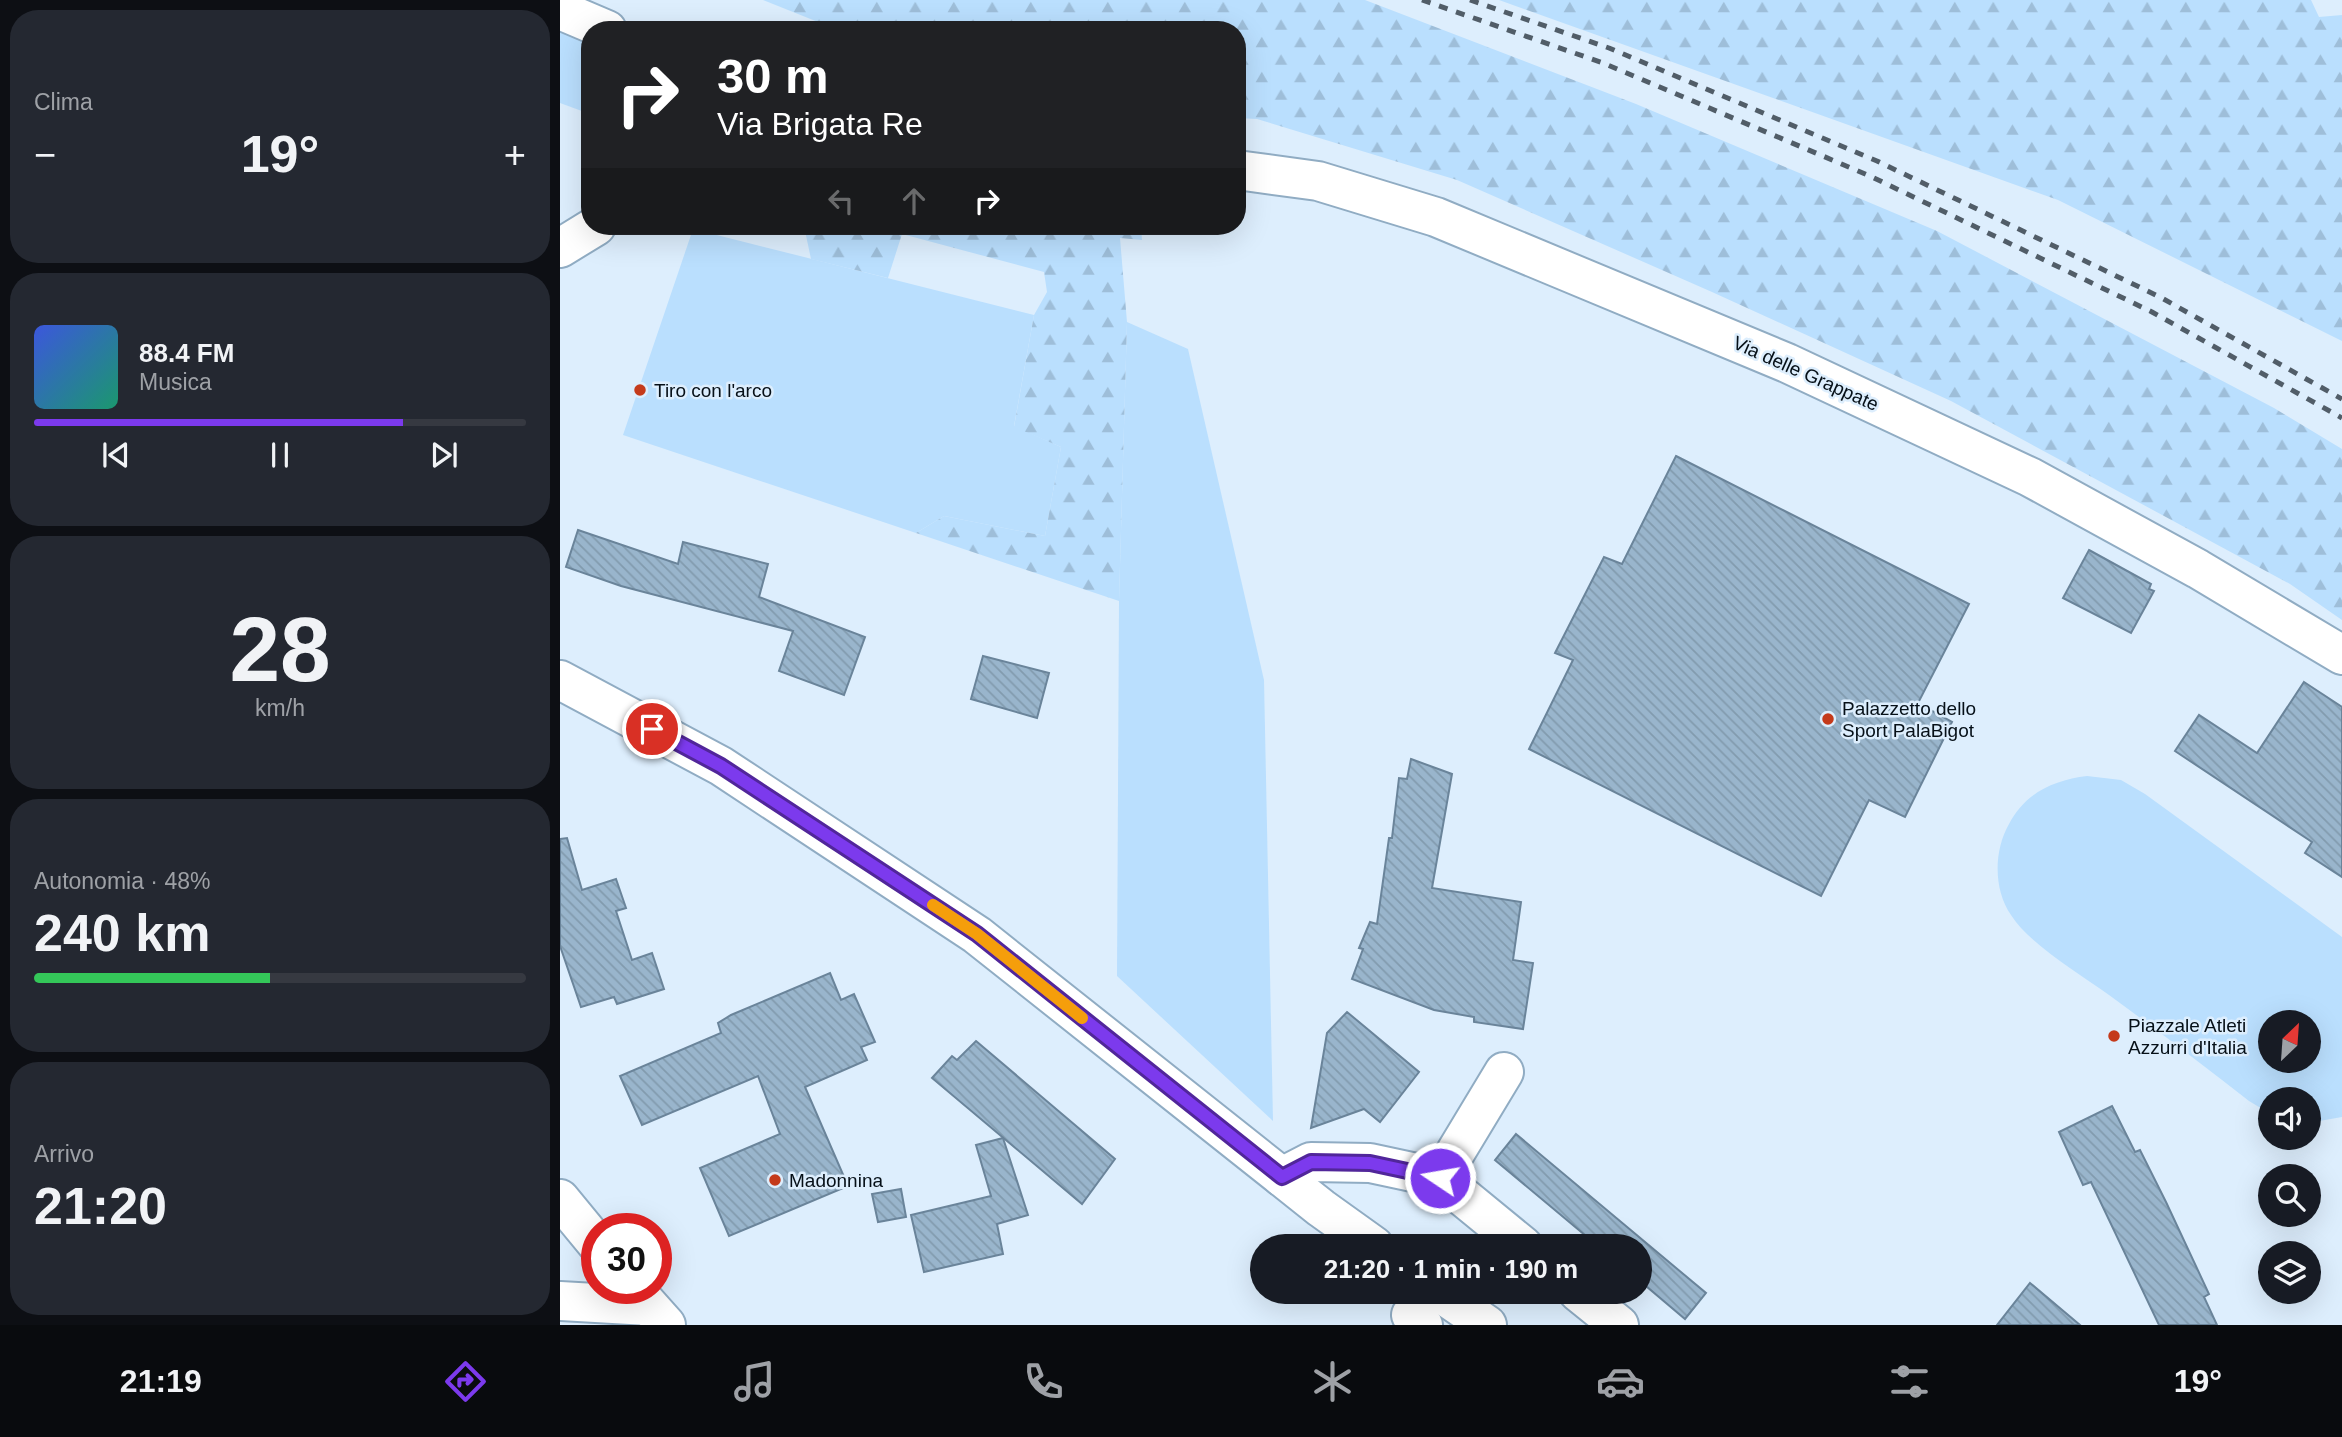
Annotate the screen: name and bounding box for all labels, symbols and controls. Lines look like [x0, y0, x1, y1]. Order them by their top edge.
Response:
icon: right [602, 49, 693, 140]
text: 30 m [717, 49, 829, 103]
text: Clima [34, 89, 93, 115]
text: Via Brigata Re [717, 106, 923, 142]
text: 19° [241, 125, 319, 183]
text: − [34, 134, 56, 176]
text: + [504, 134, 526, 176]
icon: left [822, 182, 860, 220]
icon: ahead [895, 182, 933, 220]
icon: right [968, 182, 1006, 220]
street label: Via delle Grappate [1730, 332, 1882, 415]
text: 88.4 FM [139, 338, 234, 368]
text: Musica [139, 369, 212, 395]
place label: Tiro con l'arco [654, 380, 772, 401]
marker: Tiro con l'arco [632, 382, 648, 398]
icon: previous [97, 436, 135, 474]
icon: pause [261, 436, 299, 474]
icon: next [425, 436, 463, 474]
text: 28 [229, 599, 331, 700]
text: km/h [255, 695, 305, 721]
place label: Palazzetto dello Sport PalaBigot [1842, 698, 1976, 741]
pin [622, 699, 682, 759]
icon: arrive [633, 710, 671, 748]
marker: Palazzetto dello Sport PalaBigot [1820, 711, 1836, 727]
text: Autonomia · 48% [34, 868, 210, 894]
text: 240 km [34, 904, 210, 962]
north arrow [2258, 1010, 2320, 1073]
map controls [2258, 1010, 2321, 1304]
place label: Piazzale Atleti Azzurri d'Italia [2128, 1015, 2247, 1058]
marker: Piazzale Atleti Azzurri d'Italia [2106, 1028, 2122, 1044]
button: sound [2258, 1087, 2321, 1150]
text: Arrivo [34, 1141, 94, 1167]
position arrow [1403, 1141, 1477, 1215]
button: search [2258, 1164, 2321, 1227]
place label: Madonnina [789, 1170, 883, 1191]
marker: Madonnina [767, 1172, 783, 1188]
text: 21:20 [34, 1177, 167, 1235]
speed limit sign: 30 [581, 1213, 672, 1304]
button: layers [2258, 1241, 2321, 1304]
text: 21:20 · 1 min · 190 m [1324, 1254, 1578, 1284]
icon: directions [441, 1357, 490, 1406]
icon: music [730, 1357, 779, 1406]
icon: phone [1019, 1357, 1068, 1406]
icon: climate [1308, 1357, 1357, 1406]
icon: car [1596, 1357, 1645, 1406]
icon: filters [1885, 1357, 1934, 1406]
text: 21:19 [120, 1363, 202, 1399]
text: 19° [2174, 1363, 2222, 1399]

